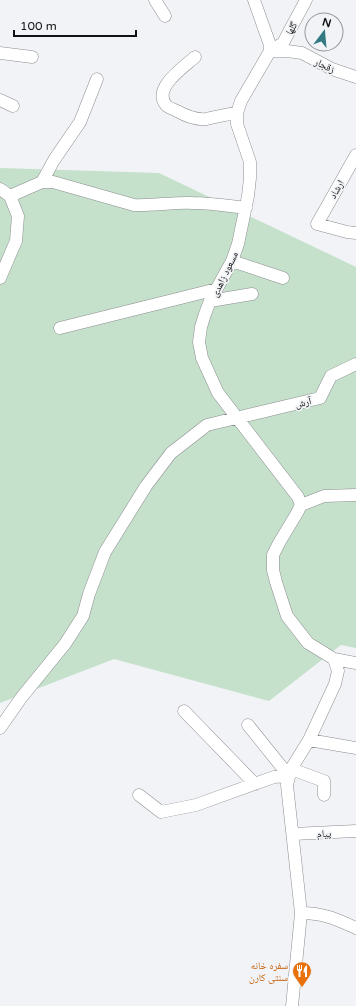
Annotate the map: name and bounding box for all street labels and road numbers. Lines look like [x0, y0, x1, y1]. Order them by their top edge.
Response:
street label: گلها [283, 19, 301, 37]
street label: زقجار [312, 56, 337, 76]
street label: ارشاد [327, 178, 347, 201]
street label: مسعود زاهدی [209, 249, 241, 299]
street label: آرش [294, 395, 313, 411]
street label: پیام [317, 828, 332, 841]

